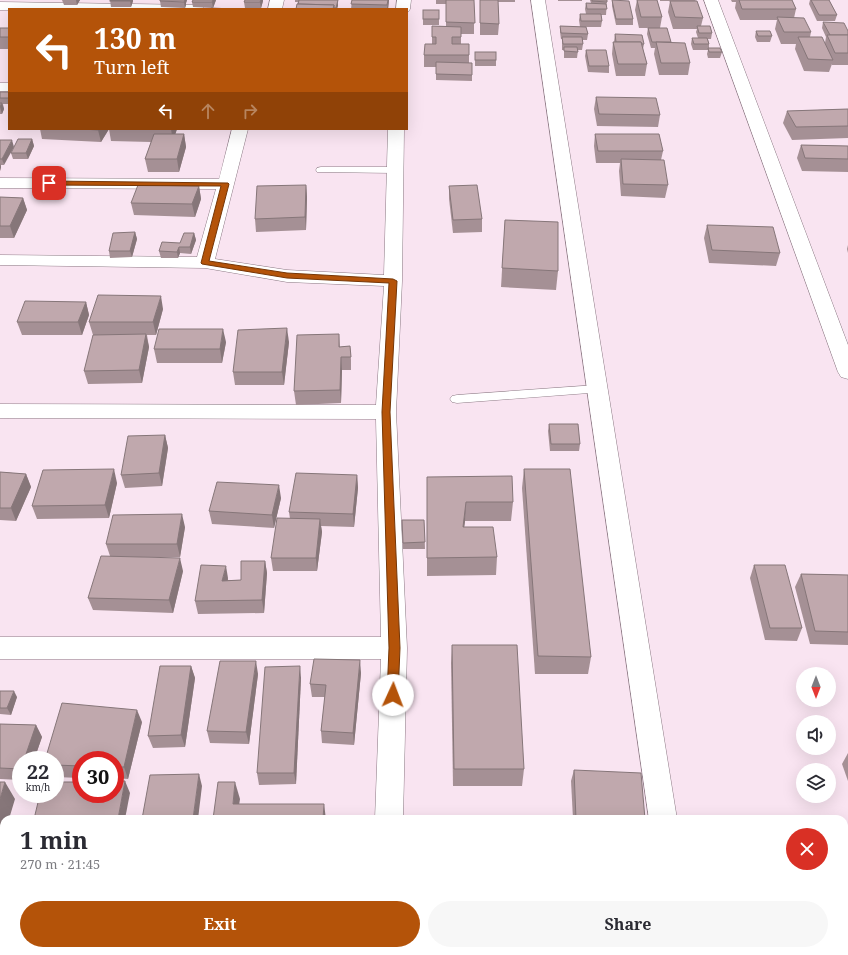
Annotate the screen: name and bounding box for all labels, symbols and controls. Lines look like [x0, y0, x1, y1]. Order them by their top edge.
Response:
text: 130 m [94, 19, 176, 57]
icon: left [28, 24, 80, 76]
text: Turn left [94, 55, 169, 79]
icon: left [155, 100, 177, 122]
icon: ahead [197, 100, 219, 122]
icon: right [239, 100, 261, 122]
pin [32, 166, 66, 200]
icon: arrive [38, 172, 60, 194]
north arrow [796, 667, 836, 707]
map controls [796, 667, 836, 803]
position arrow [372, 674, 414, 716]
button: sound [796, 715, 836, 755]
speed limit sign: 30 [72, 751, 124, 803]
text: 22 [27, 758, 49, 785]
button: layers [796, 763, 836, 803]
text: km/h [26, 780, 50, 794]
text: 1 min [20, 823, 88, 856]
button: close [786, 828, 828, 870]
text: 270 m · 21:45 [20, 855, 100, 873]
button: Exit [20, 901, 420, 947]
button: Share [428, 901, 828, 947]

